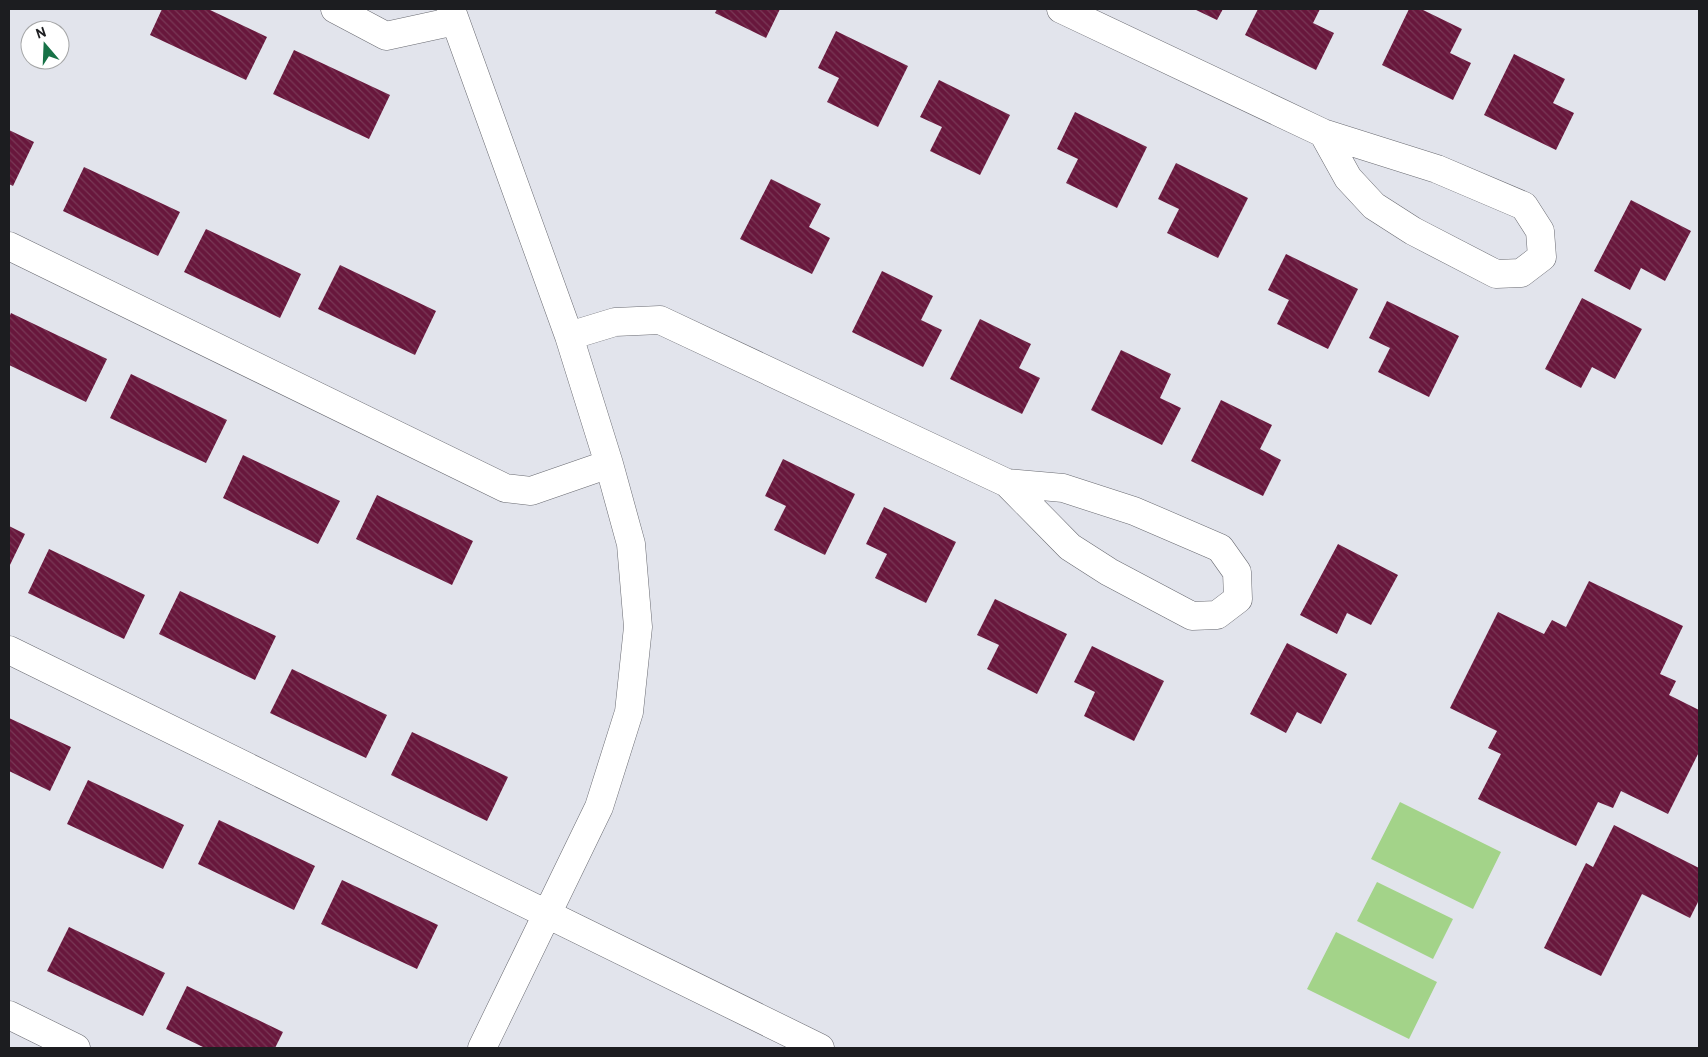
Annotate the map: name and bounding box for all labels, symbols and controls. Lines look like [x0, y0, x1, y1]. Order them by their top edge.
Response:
north arrow [20, 20, 70, 70]
text: N [34, 24, 49, 44]

